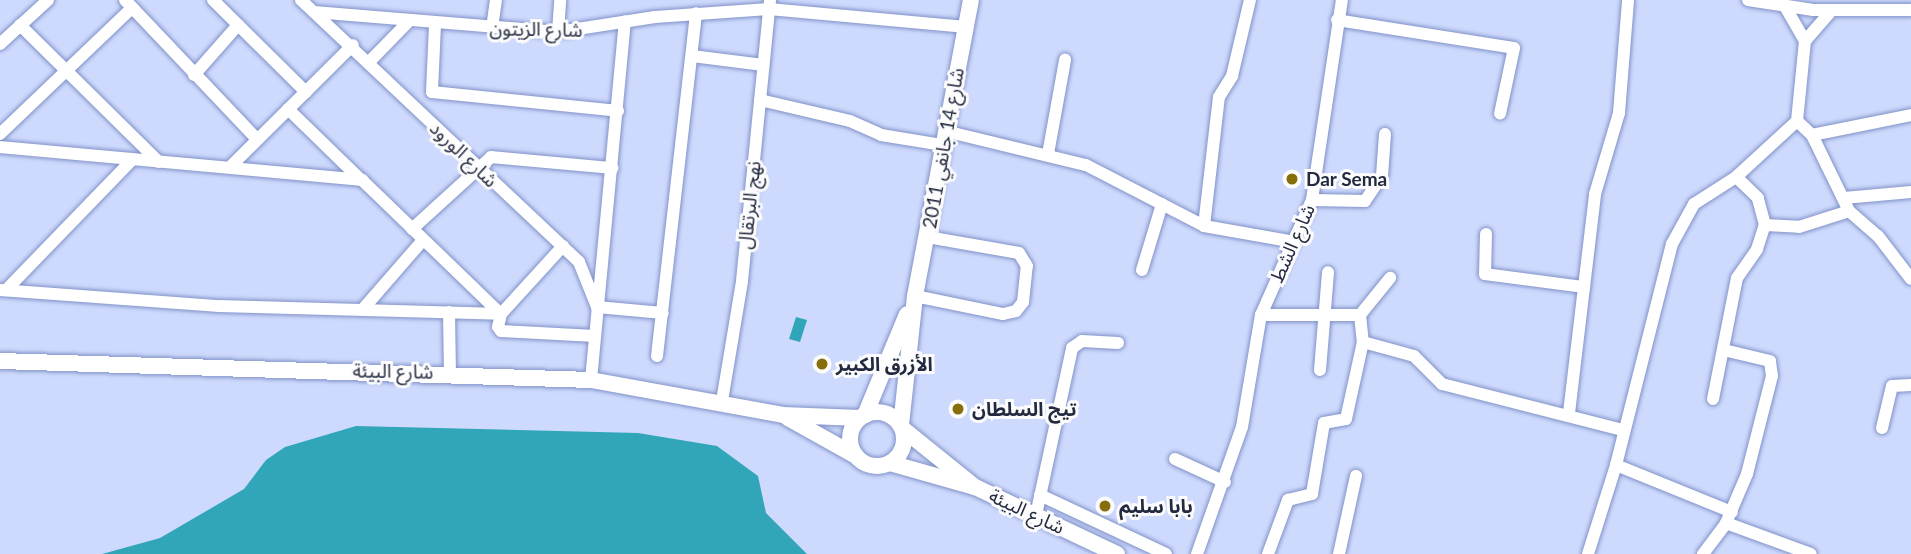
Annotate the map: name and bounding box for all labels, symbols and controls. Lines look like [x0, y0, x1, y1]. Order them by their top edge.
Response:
street label: شارع الزيتون [489, 17, 583, 41]
street label: شارع 14 جانفي 2011 [918, 66, 968, 230]
street label: شارع الورود [426, 116, 502, 192]
street label: نهج البرتقال [733, 160, 765, 250]
place label: Dar Sema [1306, 168, 1388, 190]
marker: Dar Sema [1284, 171, 1300, 187]
street label: شارع الشط [1265, 200, 1319, 286]
place label: الأزرق الكبير [836, 353, 933, 375]
marker: الأزرق الكبير [814, 356, 830, 372]
street label: شارع البيئة [352, 359, 434, 383]
place label: تيج السلطان [972, 398, 1077, 420]
marker: تيج السلطان [950, 401, 966, 417]
street label: شارع البيئة [986, 484, 1068, 538]
place label: بابا سليم [1119, 495, 1193, 517]
marker: بابا سليم [1097, 498, 1113, 514]

